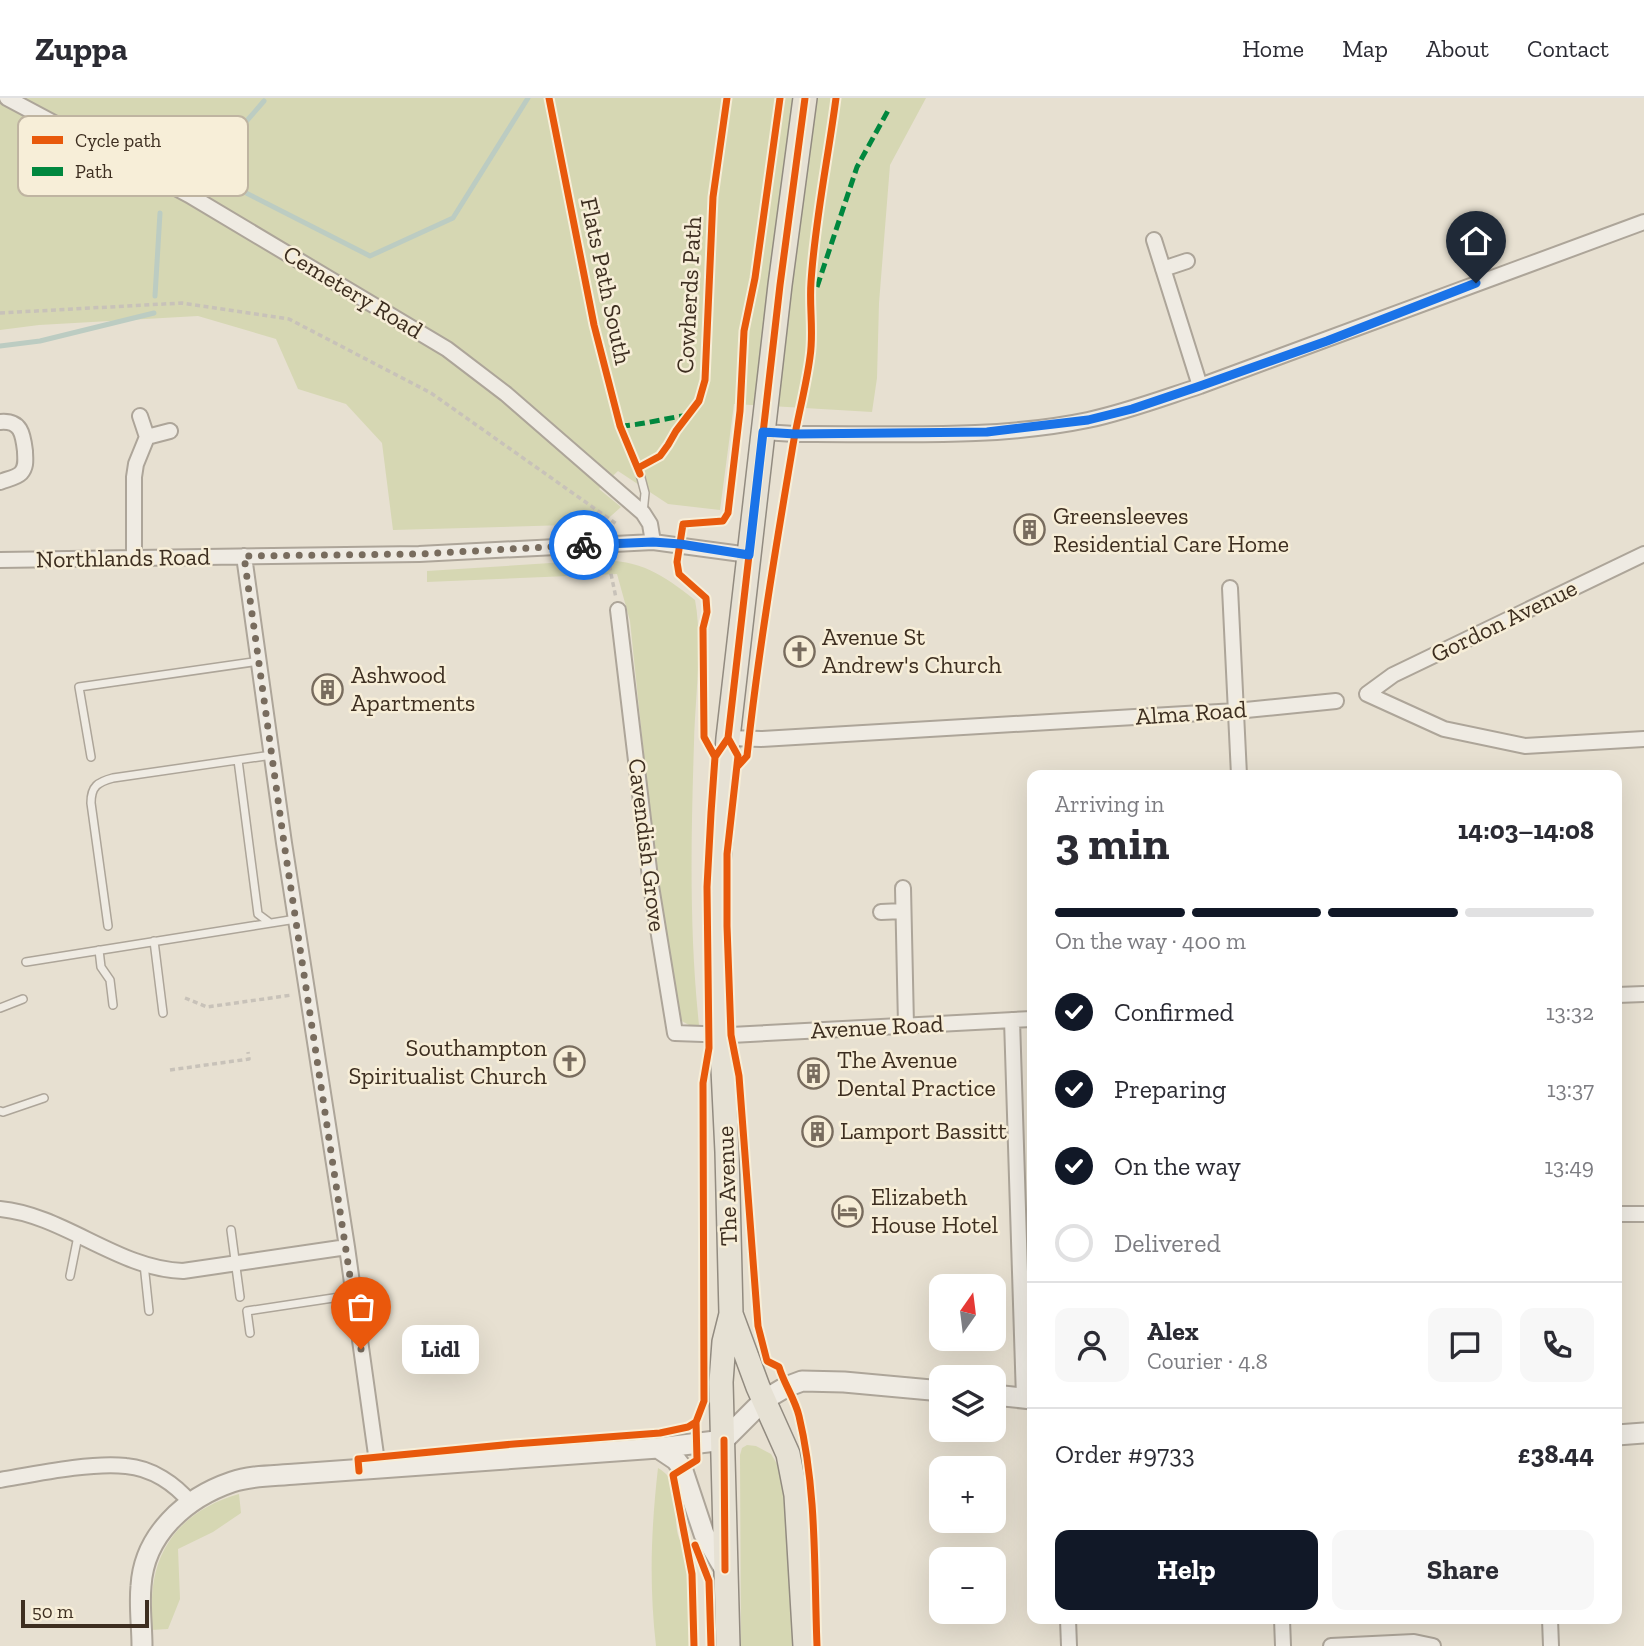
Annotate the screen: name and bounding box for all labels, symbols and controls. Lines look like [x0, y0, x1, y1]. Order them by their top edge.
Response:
text: Zuppa [35, 29, 128, 68]
text: Home [1242, 34, 1304, 63]
text: Map [1342, 34, 1388, 63]
text: About [1426, 34, 1489, 63]
text: Contact [1527, 34, 1609, 63]
legend [18, 116, 248, 196]
text: Cycle path [75, 129, 161, 152]
text: Path [75, 160, 113, 183]
street label: Flats Path South [575, 195, 638, 368]
pin [1446, 211, 1506, 283]
street label: Cowherds Path [670, 215, 707, 374]
icon: home [1457, 222, 1495, 260]
street label: Cemetery Road [278, 239, 428, 345]
place label: Greensleeves Residential Care Home [1053, 501, 1289, 558]
courier [549, 510, 619, 580]
building icon: Greensleeves Residential Care Home [1013, 513, 1047, 547]
icon: bike [565, 526, 603, 564]
street label: Northlands Road [36, 541, 210, 574]
street label: Gordon Avenue [1426, 573, 1582, 668]
place label: Avenue St Andrew's Church [822, 622, 1002, 679]
church icon: Avenue St Andrew's Church [782, 634, 816, 668]
place label: Ashwood Apartments [351, 660, 475, 717]
building icon: Ashwood Apartments [311, 672, 345, 706]
street label: Alma Road [1134, 694, 1247, 731]
street label: Cavendish Grove [622, 757, 673, 933]
text: Arriving in [1055, 790, 1164, 818]
text: 14:03–14:08 [1458, 814, 1594, 846]
text: 3 min [1055, 816, 1169, 871]
text: On the way · 400 m [1055, 927, 1246, 955]
icon: check [1055, 993, 1093, 1031]
text: Confirmed [1114, 996, 1234, 1028]
text: 13:32 [1546, 998, 1594, 1026]
street label: Avenue Road [810, 1009, 944, 1044]
place label: Southampton Spiritualist Church [349, 1033, 548, 1090]
church icon: Southampton Spiritualist Church [553, 1045, 587, 1079]
place label: The Avenue Dental Practice [837, 1045, 996, 1102]
building icon: The Avenue Dental Practice [797, 1057, 831, 1091]
icon: check [1055, 1070, 1093, 1108]
text: Preparing [1114, 1073, 1226, 1105]
text: 13:37 [1547, 1075, 1594, 1103]
building icon: Lamport Bassitt [800, 1114, 834, 1148]
place label: Lamport Bassitt [840, 1116, 1007, 1145]
street label: The Avenue [710, 1125, 743, 1247]
icon: check [1055, 1147, 1093, 1185]
text: On the way [1114, 1150, 1241, 1182]
text: 13:49 [1544, 1152, 1594, 1180]
place label: Elizabeth House Hotel [871, 1182, 998, 1239]
hotel icon: Elizabeth House Hotel [831, 1194, 865, 1228]
text: Delivered [1114, 1227, 1221, 1259]
north arrow [929, 1274, 1006, 1351]
map controls [929, 1274, 1006, 1624]
pin [331, 1277, 391, 1349]
icon: bag [342, 1288, 380, 1326]
button: person [1055, 1308, 1129, 1382]
button: chat [1428, 1308, 1502, 1382]
button: phone [1520, 1308, 1594, 1382]
text: Alex [1147, 1315, 1199, 1347]
callout: Lidl [403, 1324, 480, 1374]
text: Lidl [421, 1335, 460, 1363]
text: Courier · 4.8 [1147, 1347, 1268, 1375]
button: layers [929, 1365, 1006, 1442]
text: Order #9733 [1055, 1438, 1195, 1470]
text: £38.44 [1518, 1438, 1594, 1470]
button: + [929, 1456, 1006, 1533]
button: Help [1055, 1530, 1318, 1610]
button: Share [1332, 1530, 1594, 1610]
button: − [929, 1547, 1006, 1624]
scale bar [21, 1597, 149, 1629]
text: 50 m [32, 1600, 73, 1623]

